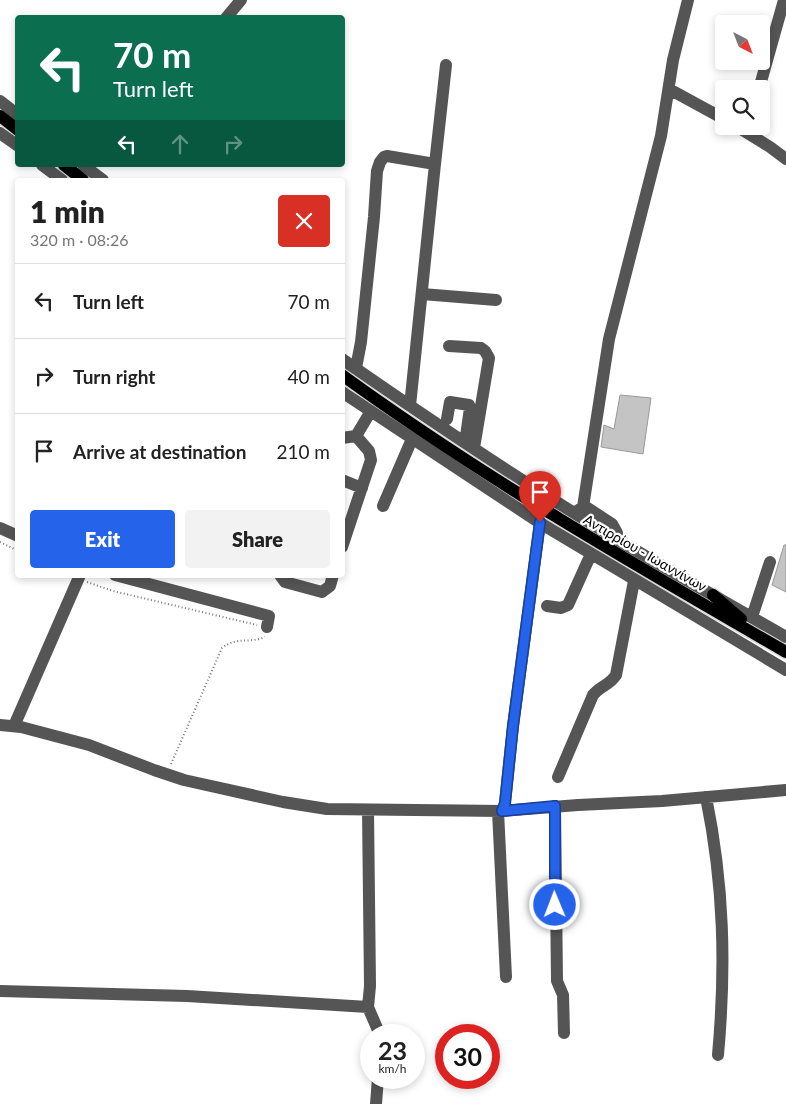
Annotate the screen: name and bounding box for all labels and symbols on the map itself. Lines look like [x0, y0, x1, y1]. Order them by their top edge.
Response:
north arrow [715, 15, 770, 70]
pin [519, 471, 561, 522]
street label: Αντιρρίου - Ιωαννίνων [581, 510, 710, 595]
position arrow [528, 878, 580, 930]
speed limit sign: 30 [435, 1024, 500, 1089]

